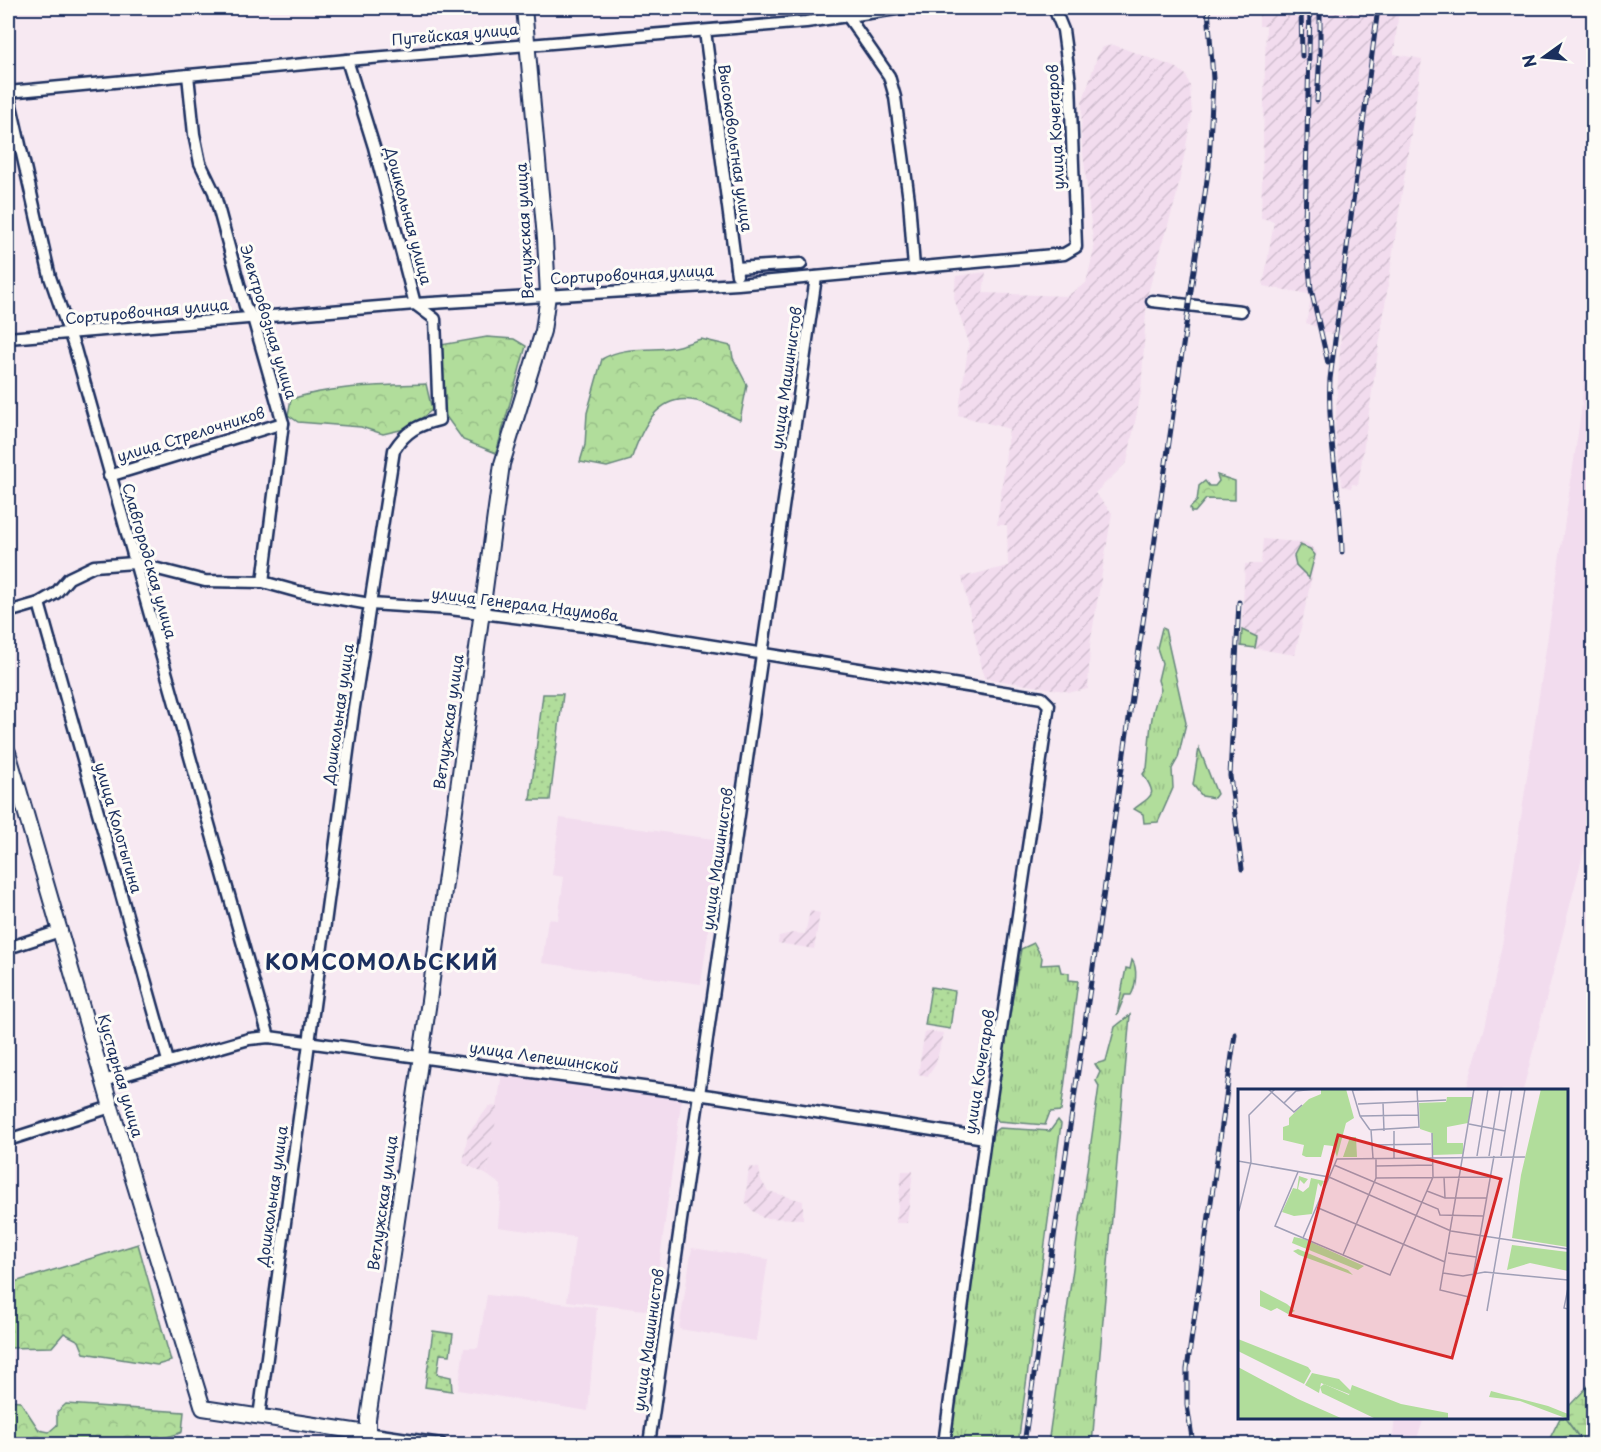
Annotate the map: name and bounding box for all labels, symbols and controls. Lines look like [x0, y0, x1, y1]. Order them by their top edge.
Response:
street label: Путейская улица [391, 16, 520, 51]
north arrow [1514, 27, 1574, 87]
text: N [1515, 52, 1542, 70]
street label: Высоковольтная улица [713, 62, 760, 234]
street label: улица Кочегаров [1040, 64, 1069, 190]
street label: Дошкольная улица [380, 143, 439, 288]
street label: Ветлужская улица [508, 162, 539, 300]
street label: Электровозная улица [235, 241, 304, 402]
street label: Сортировочная улица [549, 258, 715, 289]
street label: Сортировочная улица [64, 292, 230, 329]
street label: улица Машинистов [764, 305, 807, 451]
street label: улица Стрелочников [114, 400, 268, 467]
street label: Славгородская улица [117, 480, 184, 642]
street label: улица Генерала Наумова [430, 581, 621, 626]
street label: Дошкольная улица [316, 641, 359, 787]
street label: Ветлужская улица [427, 652, 468, 791]
street label: улица Колотыгина [90, 759, 149, 896]
street label: улица Машинистов [695, 786, 738, 932]
district label: КОМСОМОЛЬСКИЙ [265, 945, 499, 977]
street label: улица Кочегаров [957, 1008, 1000, 1136]
street label: Кустарная улица [93, 1011, 150, 1141]
street label: улица Лепешинской [468, 1035, 620, 1078]
inset map [1238, 1089, 1568, 1419]
street label: Дошкольная улица [250, 1123, 293, 1269]
street label: Ветлужская улица [361, 1133, 402, 1272]
street label: улица Машинистов [626, 1267, 669, 1413]

